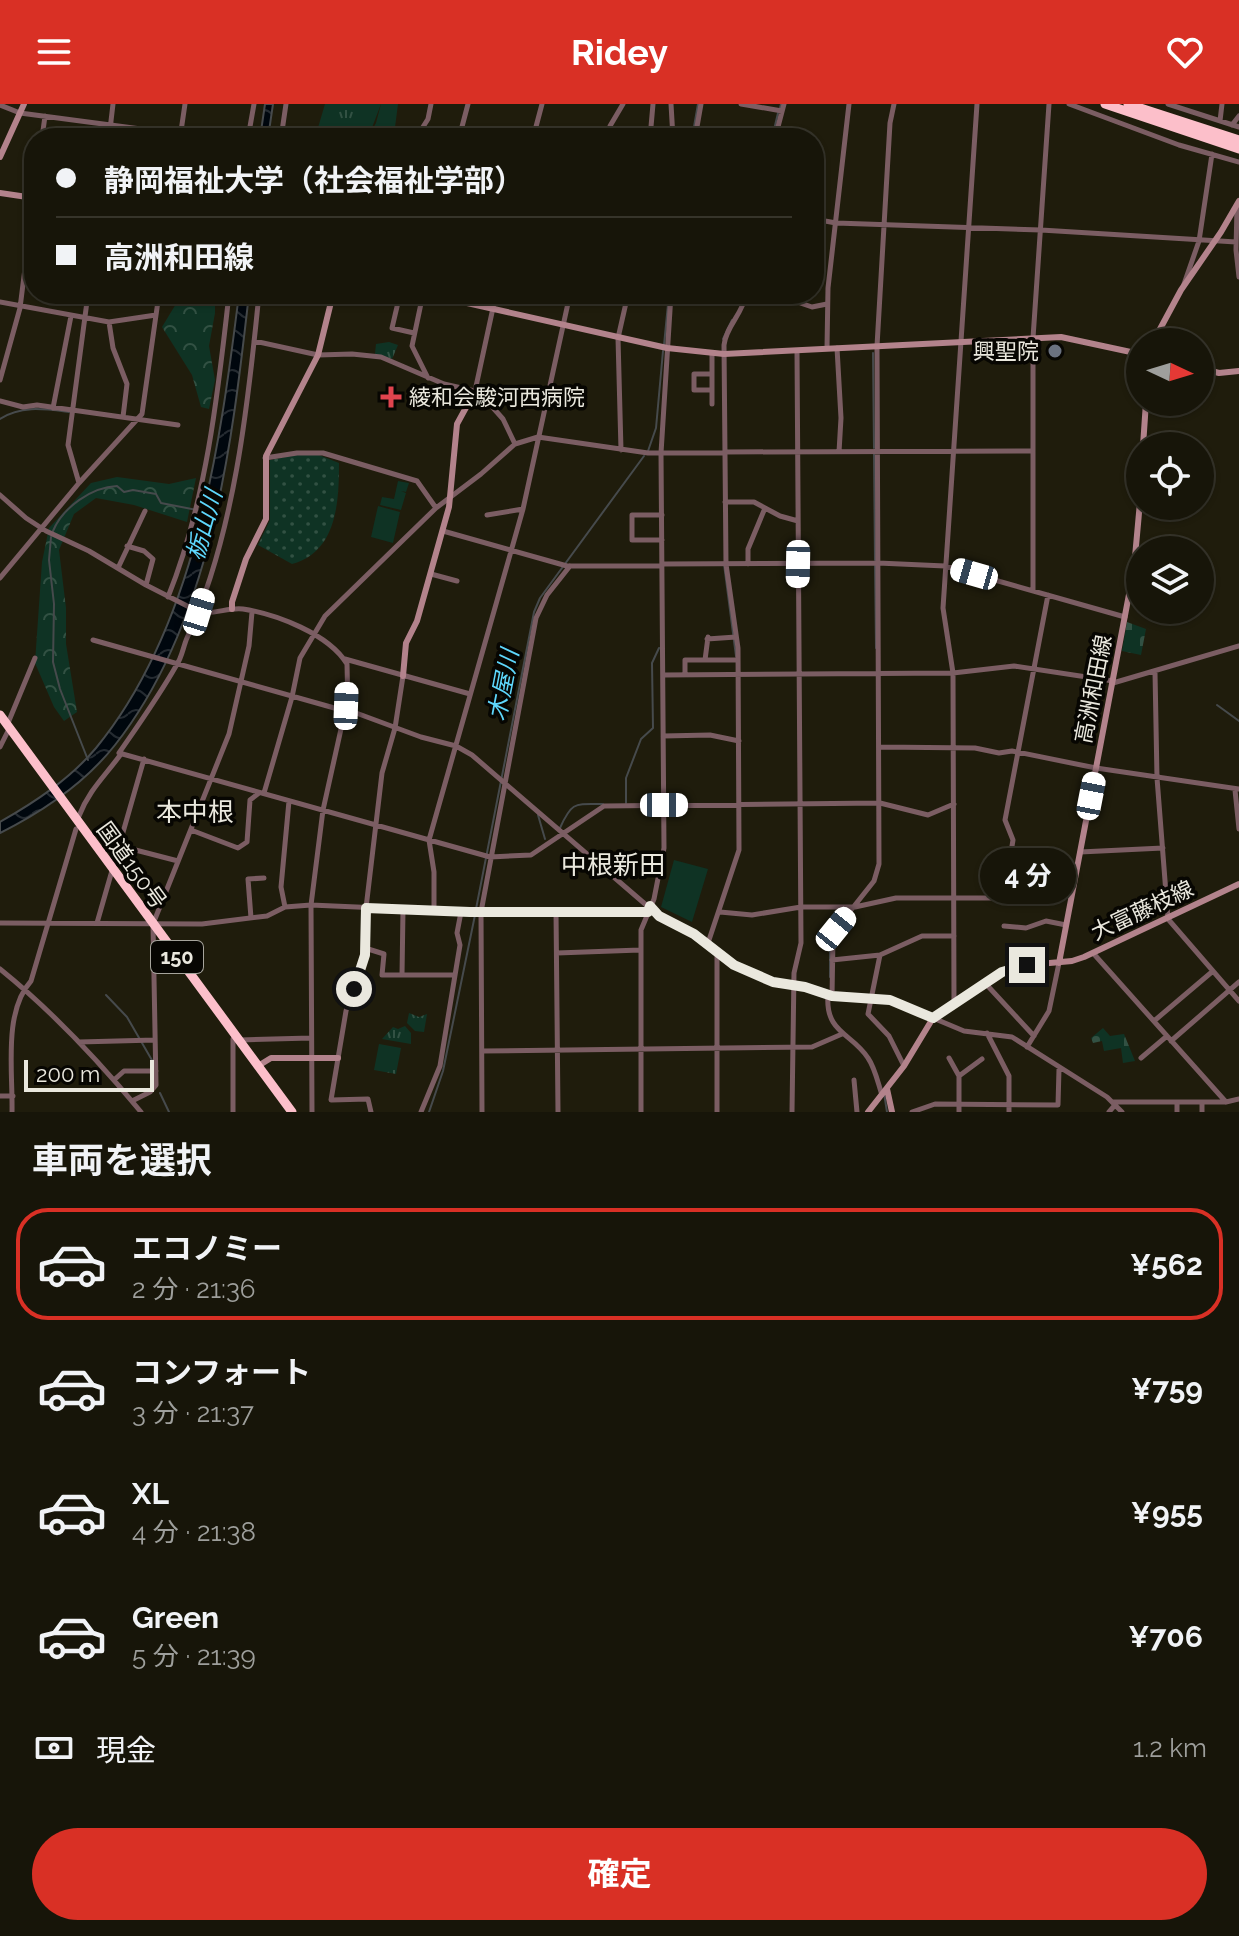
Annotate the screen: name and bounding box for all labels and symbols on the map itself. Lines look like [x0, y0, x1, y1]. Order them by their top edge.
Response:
north arrow [1126, 328, 1214, 416]
place label: 興聖院 [973, 338, 1039, 364]
marker: 興聖院 [1046, 342, 1064, 360]
place label: 綾和会駿河西病院 [409, 384, 585, 410]
marker: 綾和会駿河西病院 [380, 386, 402, 408]
water label: 栃山川 [180, 484, 229, 564]
car [786, 540, 810, 588]
car [948, 556, 1000, 592]
car [181, 586, 217, 638]
street label: 高洲和田線 [1070, 633, 1116, 745]
water label: 木屋川 [482, 644, 525, 723]
car [333, 682, 359, 730]
car [1075, 770, 1107, 822]
car [640, 793, 688, 817]
district label: 本中根 [156, 797, 234, 827]
street label: 国道150号 [92, 817, 172, 913]
callout: 4 分 [979, 849, 1075, 905]
district label: 中根新田 [561, 850, 665, 880]
street label: 大富藤枝線 [1087, 875, 1197, 945]
car [812, 903, 860, 955]
road number: 150 [151, 941, 203, 973]
route end [1009, 947, 1045, 983]
route start [336, 971, 372, 1007]
scale bar [24, 1056, 154, 1092]

